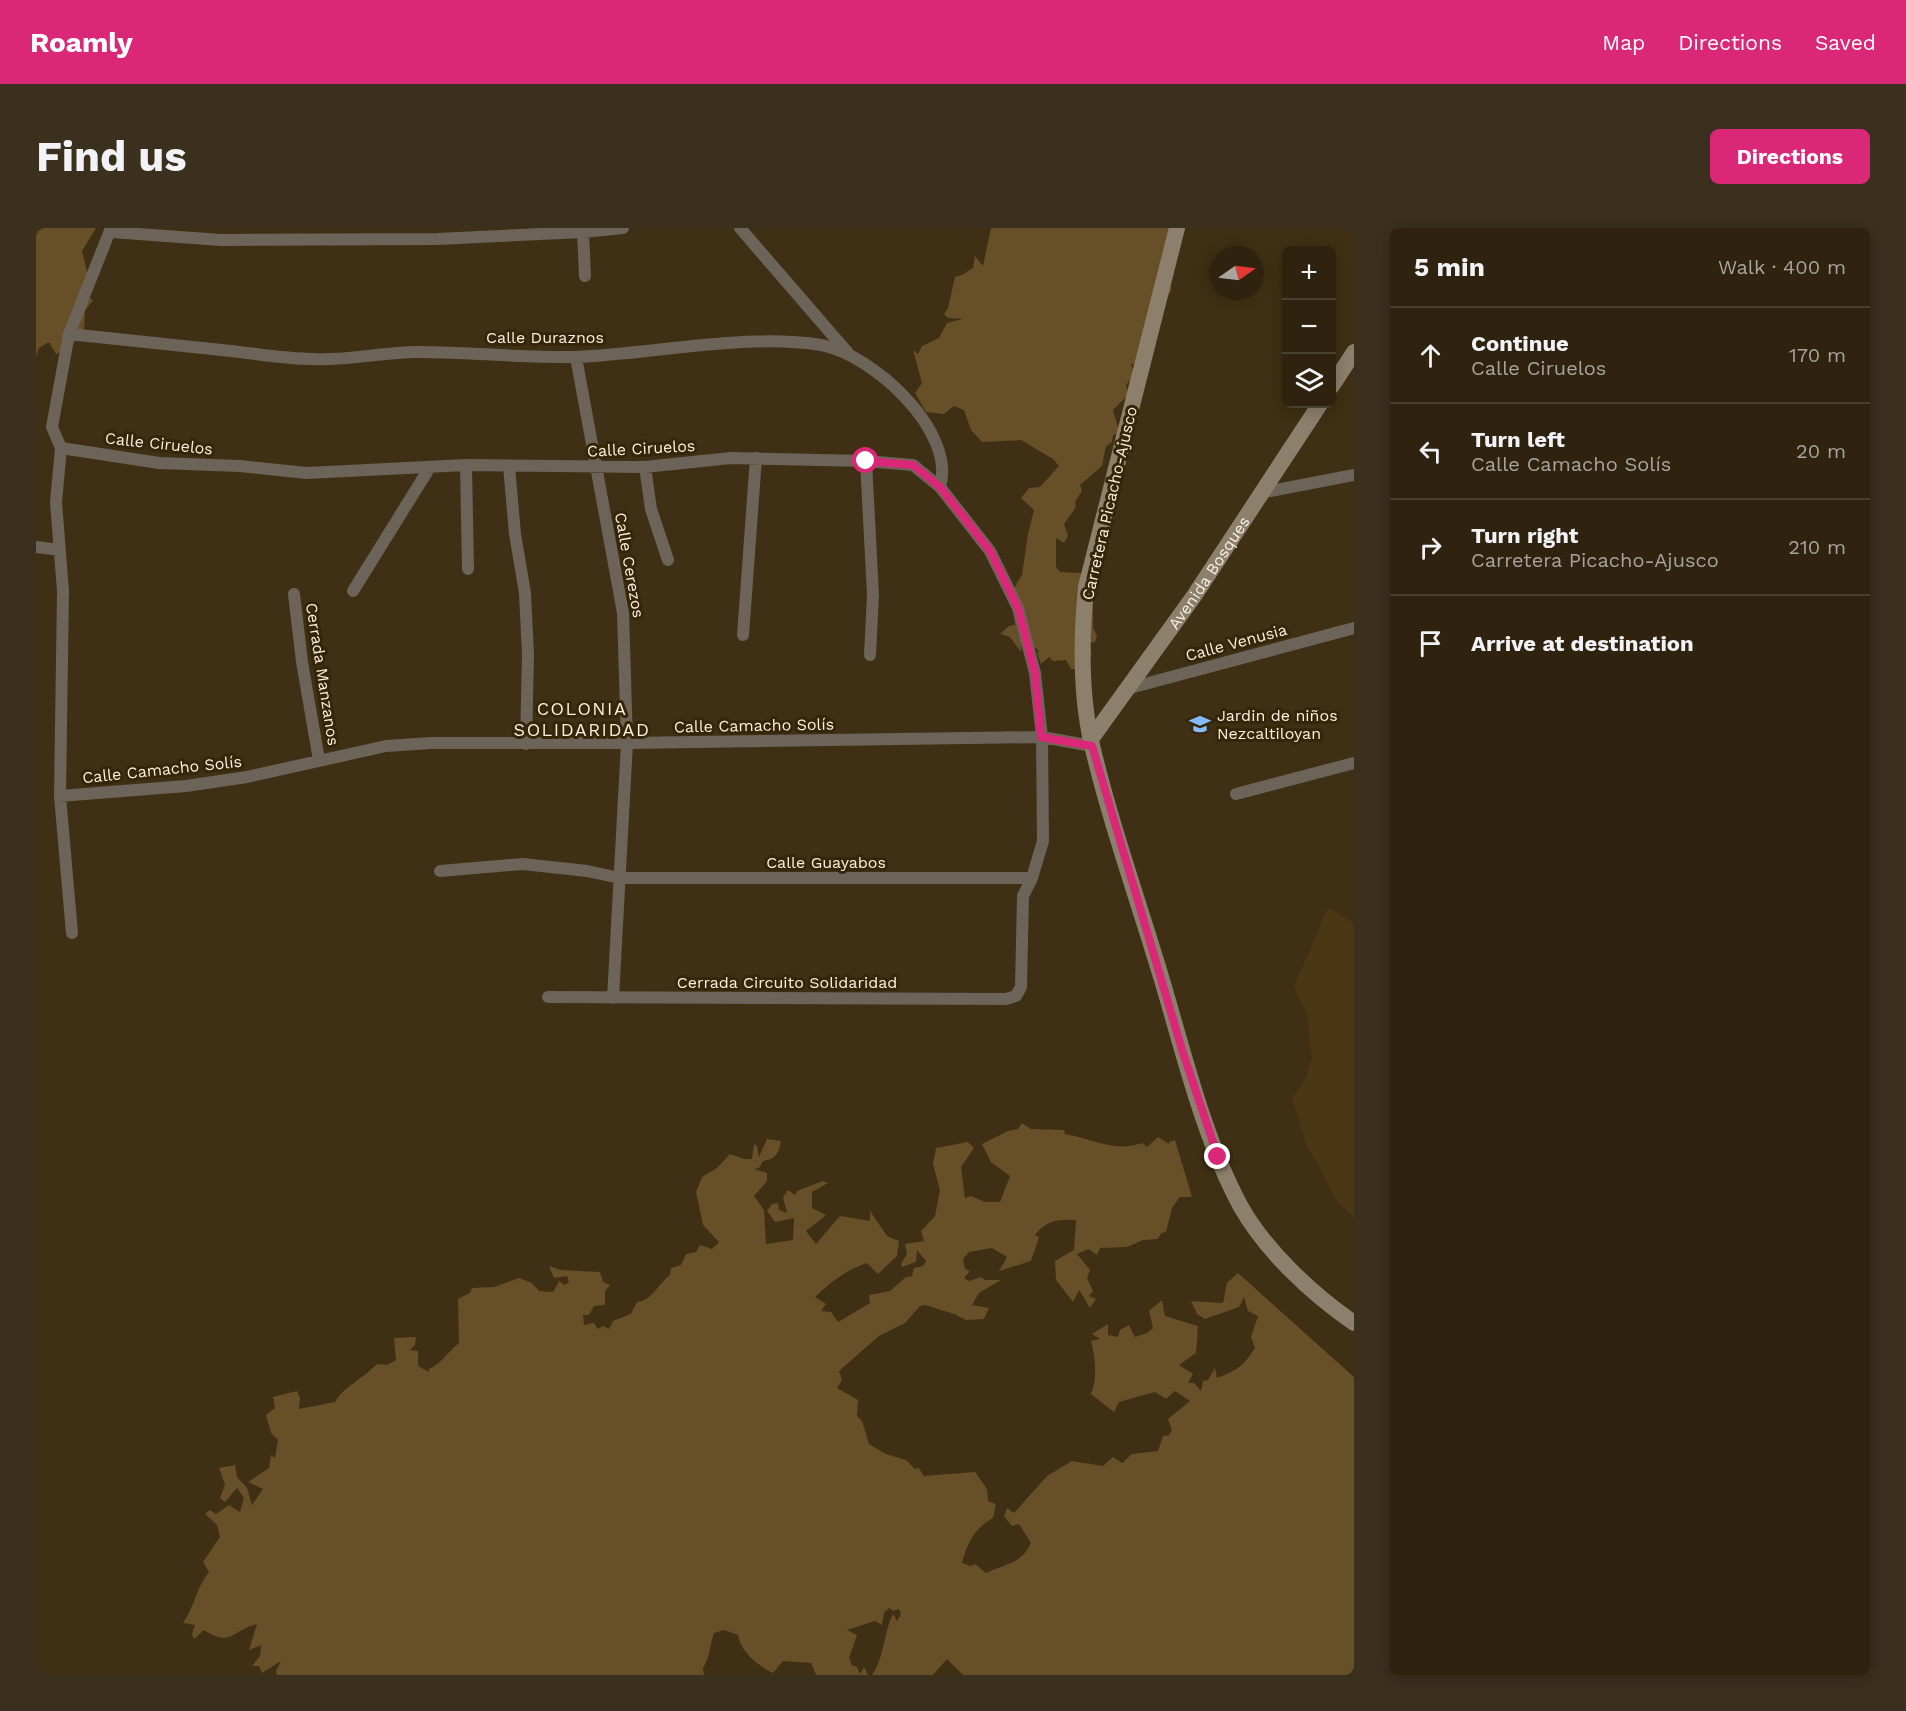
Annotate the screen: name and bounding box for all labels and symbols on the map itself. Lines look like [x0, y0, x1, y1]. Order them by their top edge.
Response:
north arrow [1210, 246, 1264, 300]
street label: Calle Duraznos [486, 328, 604, 347]
street label: Carretera Picacho-Ajusco [1078, 404, 1141, 602]
street label: Calle Ciruelos [104, 428, 214, 459]
street label: Calle Ciruelos [586, 436, 696, 461]
route start [852, 447, 878, 473]
street label: Calle Cerezos [611, 511, 648, 619]
street label: Avenida Bosques [1164, 513, 1254, 633]
street label: Cerrada Manzanos [302, 601, 343, 747]
street label: Calle Venusia [1183, 620, 1289, 665]
district label: COLONIA SOLIDARIDAD [514, 698, 650, 740]
place label: Jardin de niños Nezcaltiloyan [1217, 706, 1338, 743]
school or university icon: Jardin de niños Nezcaltiloyan [1188, 712, 1212, 736]
street label: Calle Camacho Solís [674, 715, 834, 736]
street label: Calle Camacho Solís [81, 752, 243, 787]
street label: Calle Guayabos [766, 853, 886, 872]
street label: Cerrada Circuito Solidaridad [677, 973, 897, 992]
route end [1204, 1143, 1230, 1169]

